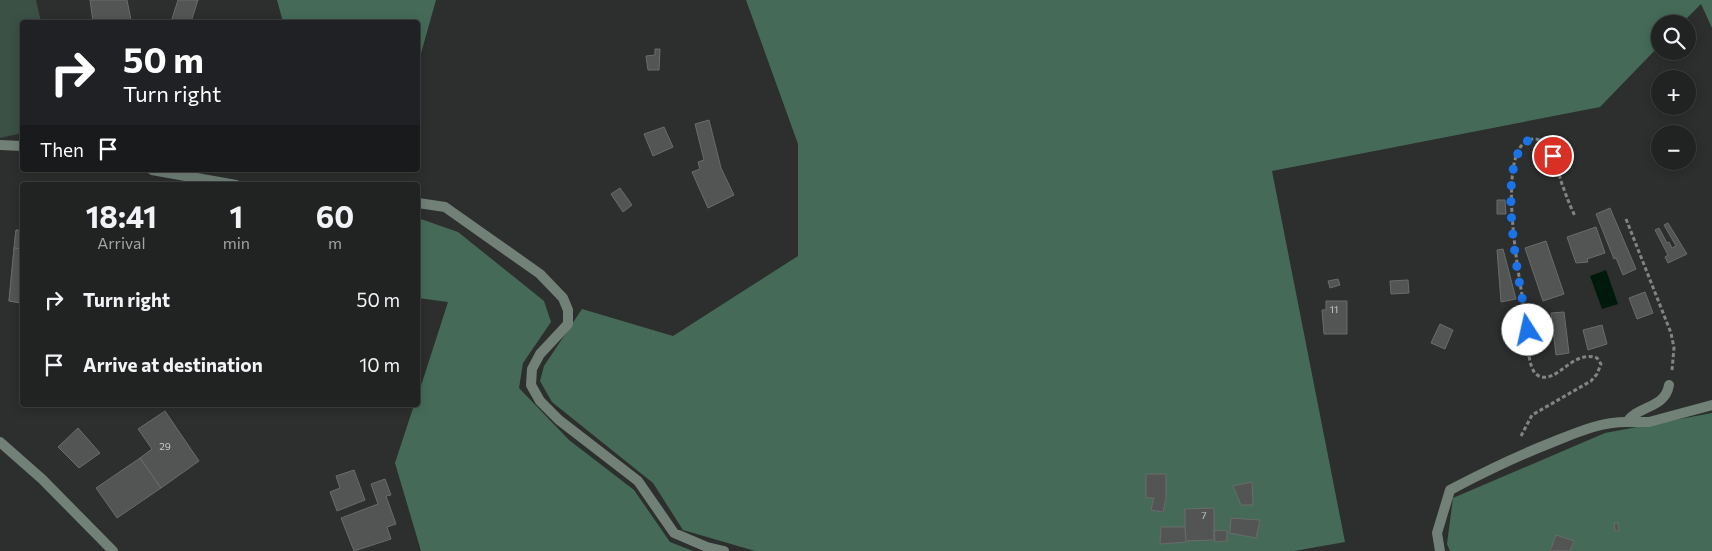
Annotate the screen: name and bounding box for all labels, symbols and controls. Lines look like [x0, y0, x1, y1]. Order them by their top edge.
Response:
map controls [1651, 15, 1696, 170]
button: search [1651, 15, 1696, 60]
text: 50 m [123, 37, 204, 80]
icon: right [40, 40, 105, 105]
button: + [1651, 70, 1696, 115]
text: Turn right [123, 80, 221, 107]
button: − [1651, 125, 1696, 170]
icon: arrive [94, 135, 122, 163]
pin [1532, 135, 1574, 177]
text: Then [40, 138, 84, 161]
icon: arrive [1539, 142, 1567, 170]
text: 18:41 [86, 197, 157, 234]
text: 1 [230, 197, 243, 234]
text: 60 [316, 197, 354, 234]
text: Arrival [97, 233, 146, 252]
text: min [223, 233, 250, 252]
text: m [328, 233, 342, 252]
icon: right [40, 286, 68, 314]
text: Turn right [83, 288, 170, 311]
text: 50 m [356, 288, 400, 311]
house number: 11 [1330, 303, 1338, 315]
position arrow [1501, 303, 1553, 355]
icon: arrive [40, 351, 68, 379]
text: Arrive at destination [83, 353, 263, 376]
text: 10 m [359, 353, 400, 376]
house number: 29 [159, 440, 171, 452]
house number: 7 [1201, 509, 1207, 521]

